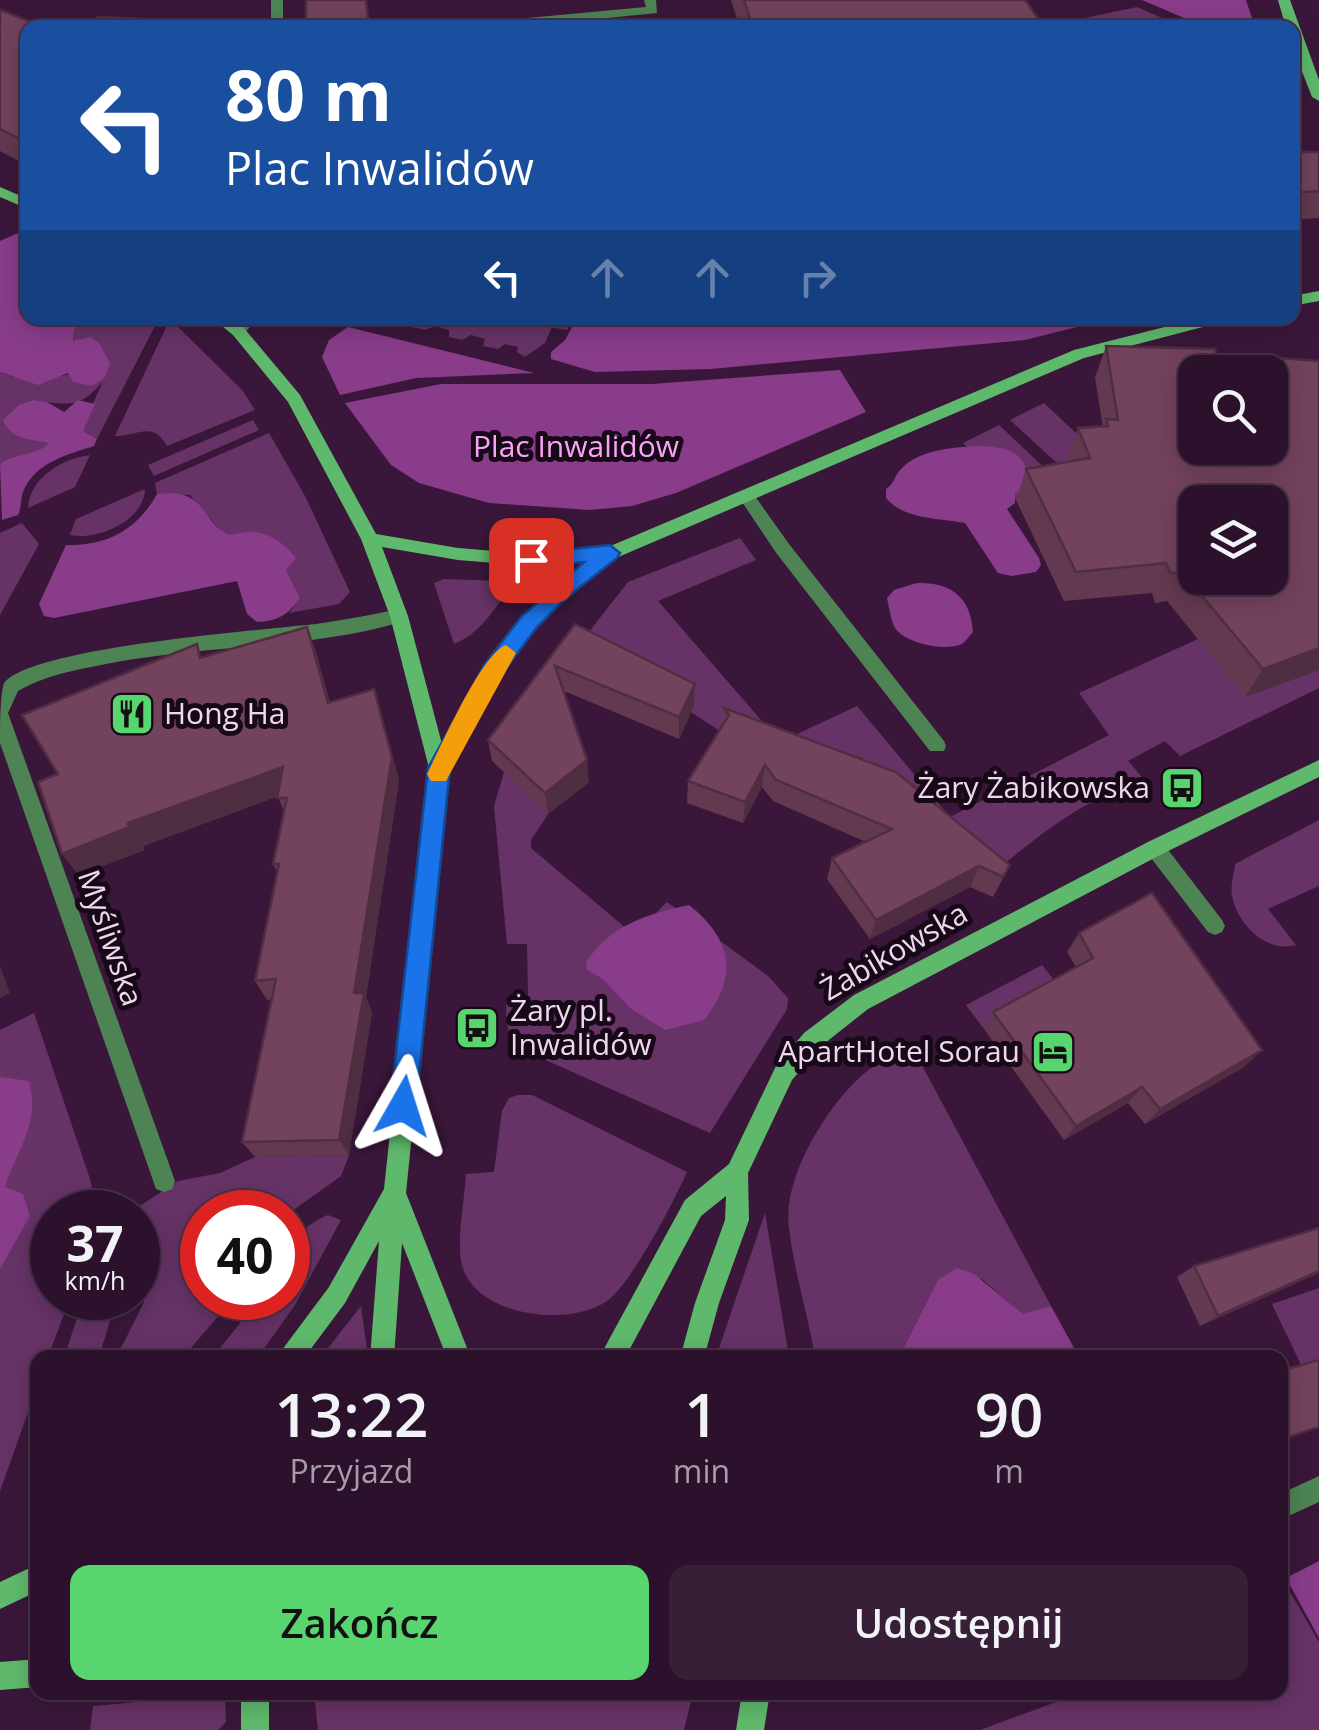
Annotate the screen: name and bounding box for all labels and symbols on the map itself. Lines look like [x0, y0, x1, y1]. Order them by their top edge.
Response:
park label: Plac Inwalidów [473, 425, 679, 466]
pin [489, 518, 574, 603]
restaurant icon: Hong Ha [109, 691, 155, 737]
place label: Hong Ha [164, 692, 285, 733]
bus stop icon: Żary Żabikowska [1159, 765, 1205, 811]
place label: Żary Żabikowska [918, 766, 1150, 807]
street label: Myśliwska [69, 864, 154, 1011]
street label: Żabikowska [812, 892, 974, 1009]
place label: Żary pl. Inwalidów [510, 989, 652, 1064]
bus stop icon: Żary pl. Inwalidów [454, 1005, 500, 1051]
hotel icon: ApartHotel Sorau [1030, 1029, 1076, 1075]
place label: ApartHotel Sorau [778, 1030, 1020, 1071]
position arrow [351, 1054, 455, 1158]
speed limit sign: 40 [180, 1190, 310, 1320]

